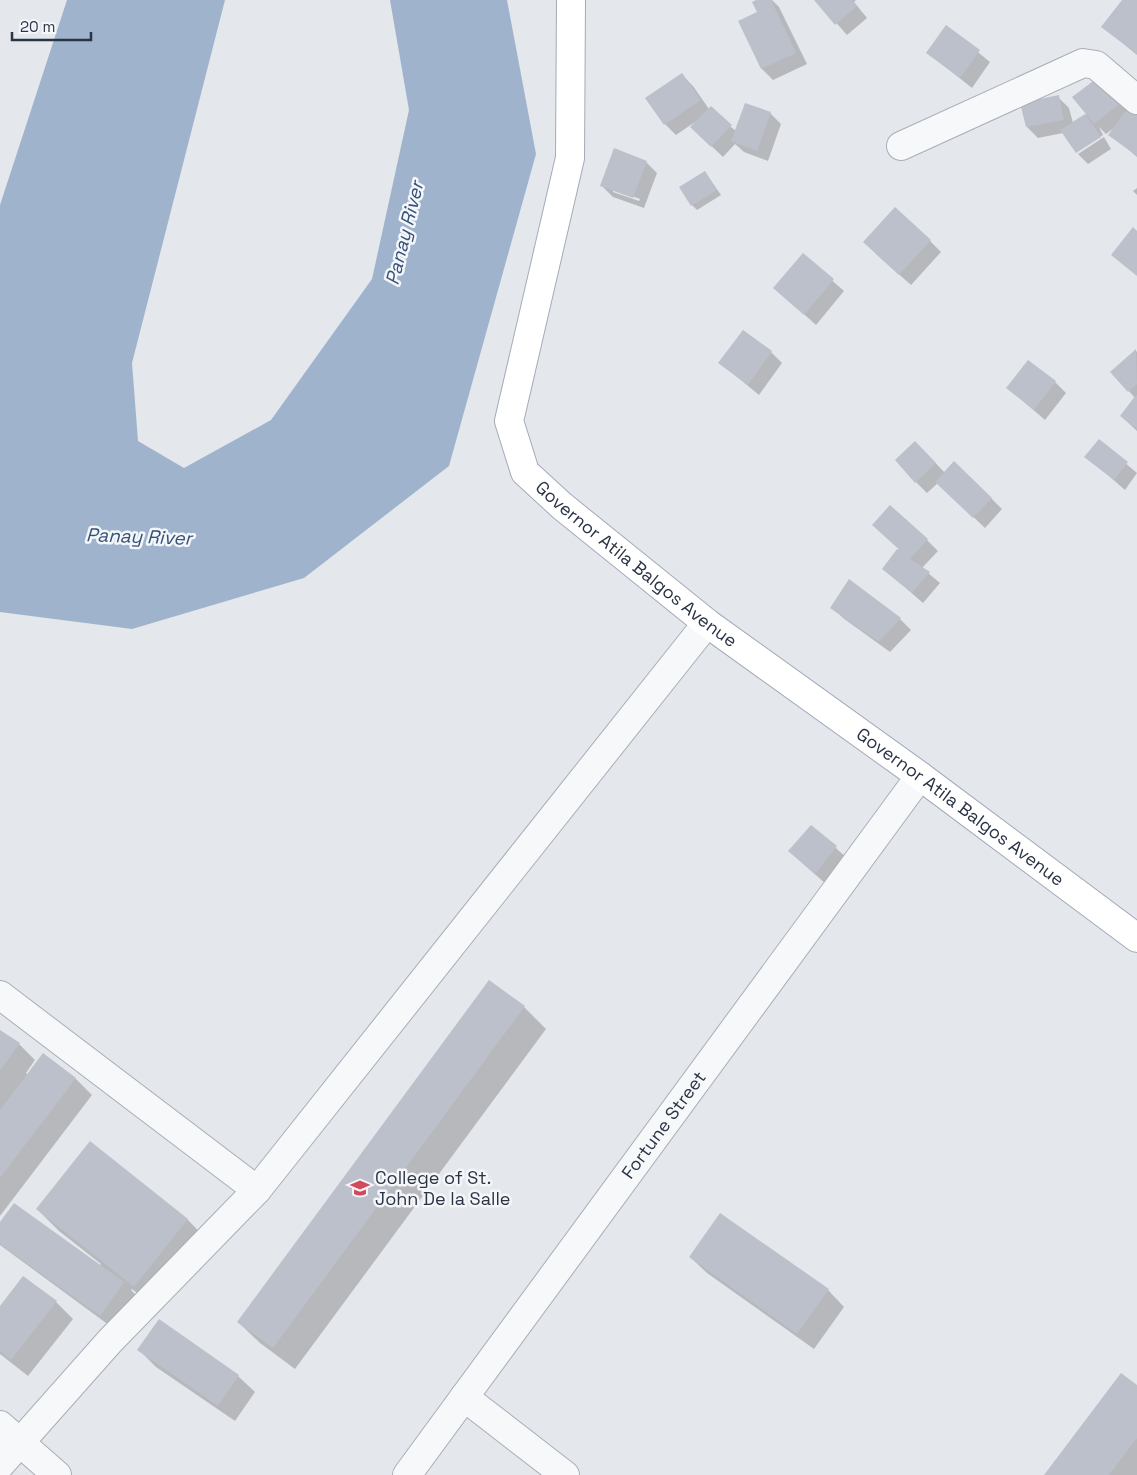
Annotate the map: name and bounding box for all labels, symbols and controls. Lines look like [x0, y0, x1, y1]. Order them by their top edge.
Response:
scale bar [12, 10, 91, 42]
text: 20 m [20, 17, 55, 36]
water label: Panay River [380, 177, 430, 288]
street label: Governor Atila Balgos Avenue [531, 475, 742, 652]
water label: Panay River [86, 522, 194, 551]
street label: Governor Atila Balgos Avenue [852, 722, 1069, 891]
street label: Fortune Street [616, 1066, 711, 1183]
place label: College of St. John De la Salle [375, 1166, 510, 1210]
school or university icon: College of St. John De la Salle [349, 1177, 371, 1199]

